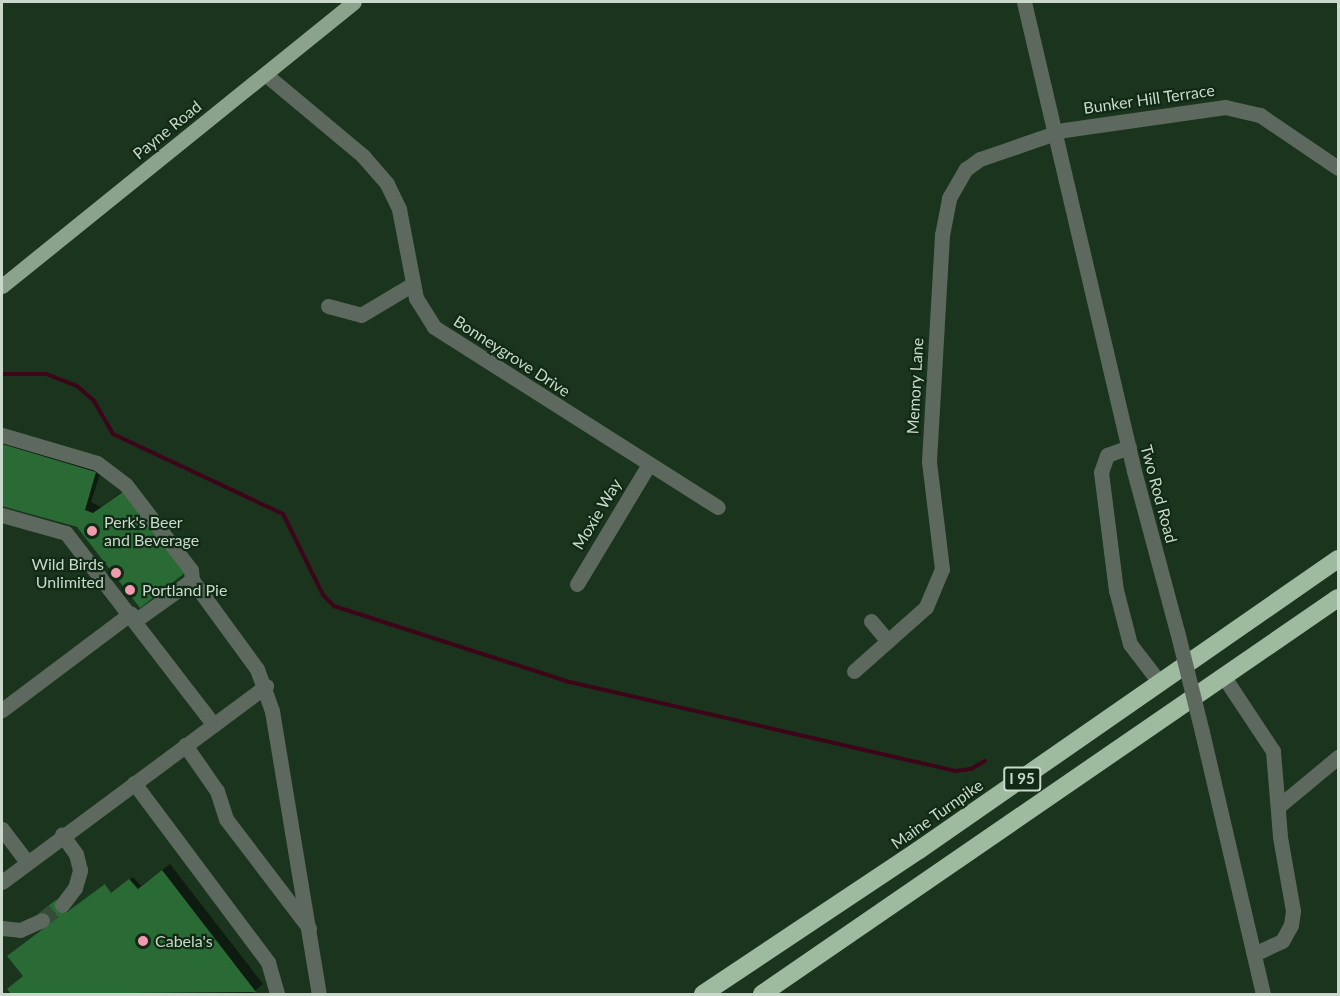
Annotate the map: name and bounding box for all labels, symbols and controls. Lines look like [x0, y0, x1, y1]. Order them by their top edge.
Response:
street label: Bunker Hill Terrace [1082, 80, 1216, 118]
street label: Payne Road [129, 97, 205, 163]
street label: Bonneygrove Drive [450, 311, 574, 401]
street label: Memory Lane [903, 337, 927, 435]
street label: Two Rod Road [1137, 443, 1181, 545]
street label: Moxie Way [568, 475, 626, 553]
place label: Perk's Beer and Beverage [104, 512, 199, 550]
marker: Perk's Beer and Beverage [85, 524, 99, 538]
place label: Wild Birds Unlimited [31, 554, 104, 592]
marker: Wild Birds Unlimited [109, 566, 123, 580]
place label: Portland Pie [142, 580, 227, 600]
marker: Portland Pie [123, 583, 137, 597]
road number: I 95 [1002, 767, 1042, 791]
street label: Maine Turnpike [887, 775, 987, 853]
place label: Cabela's [155, 931, 213, 951]
marker: Cabela's [136, 934, 150, 948]

